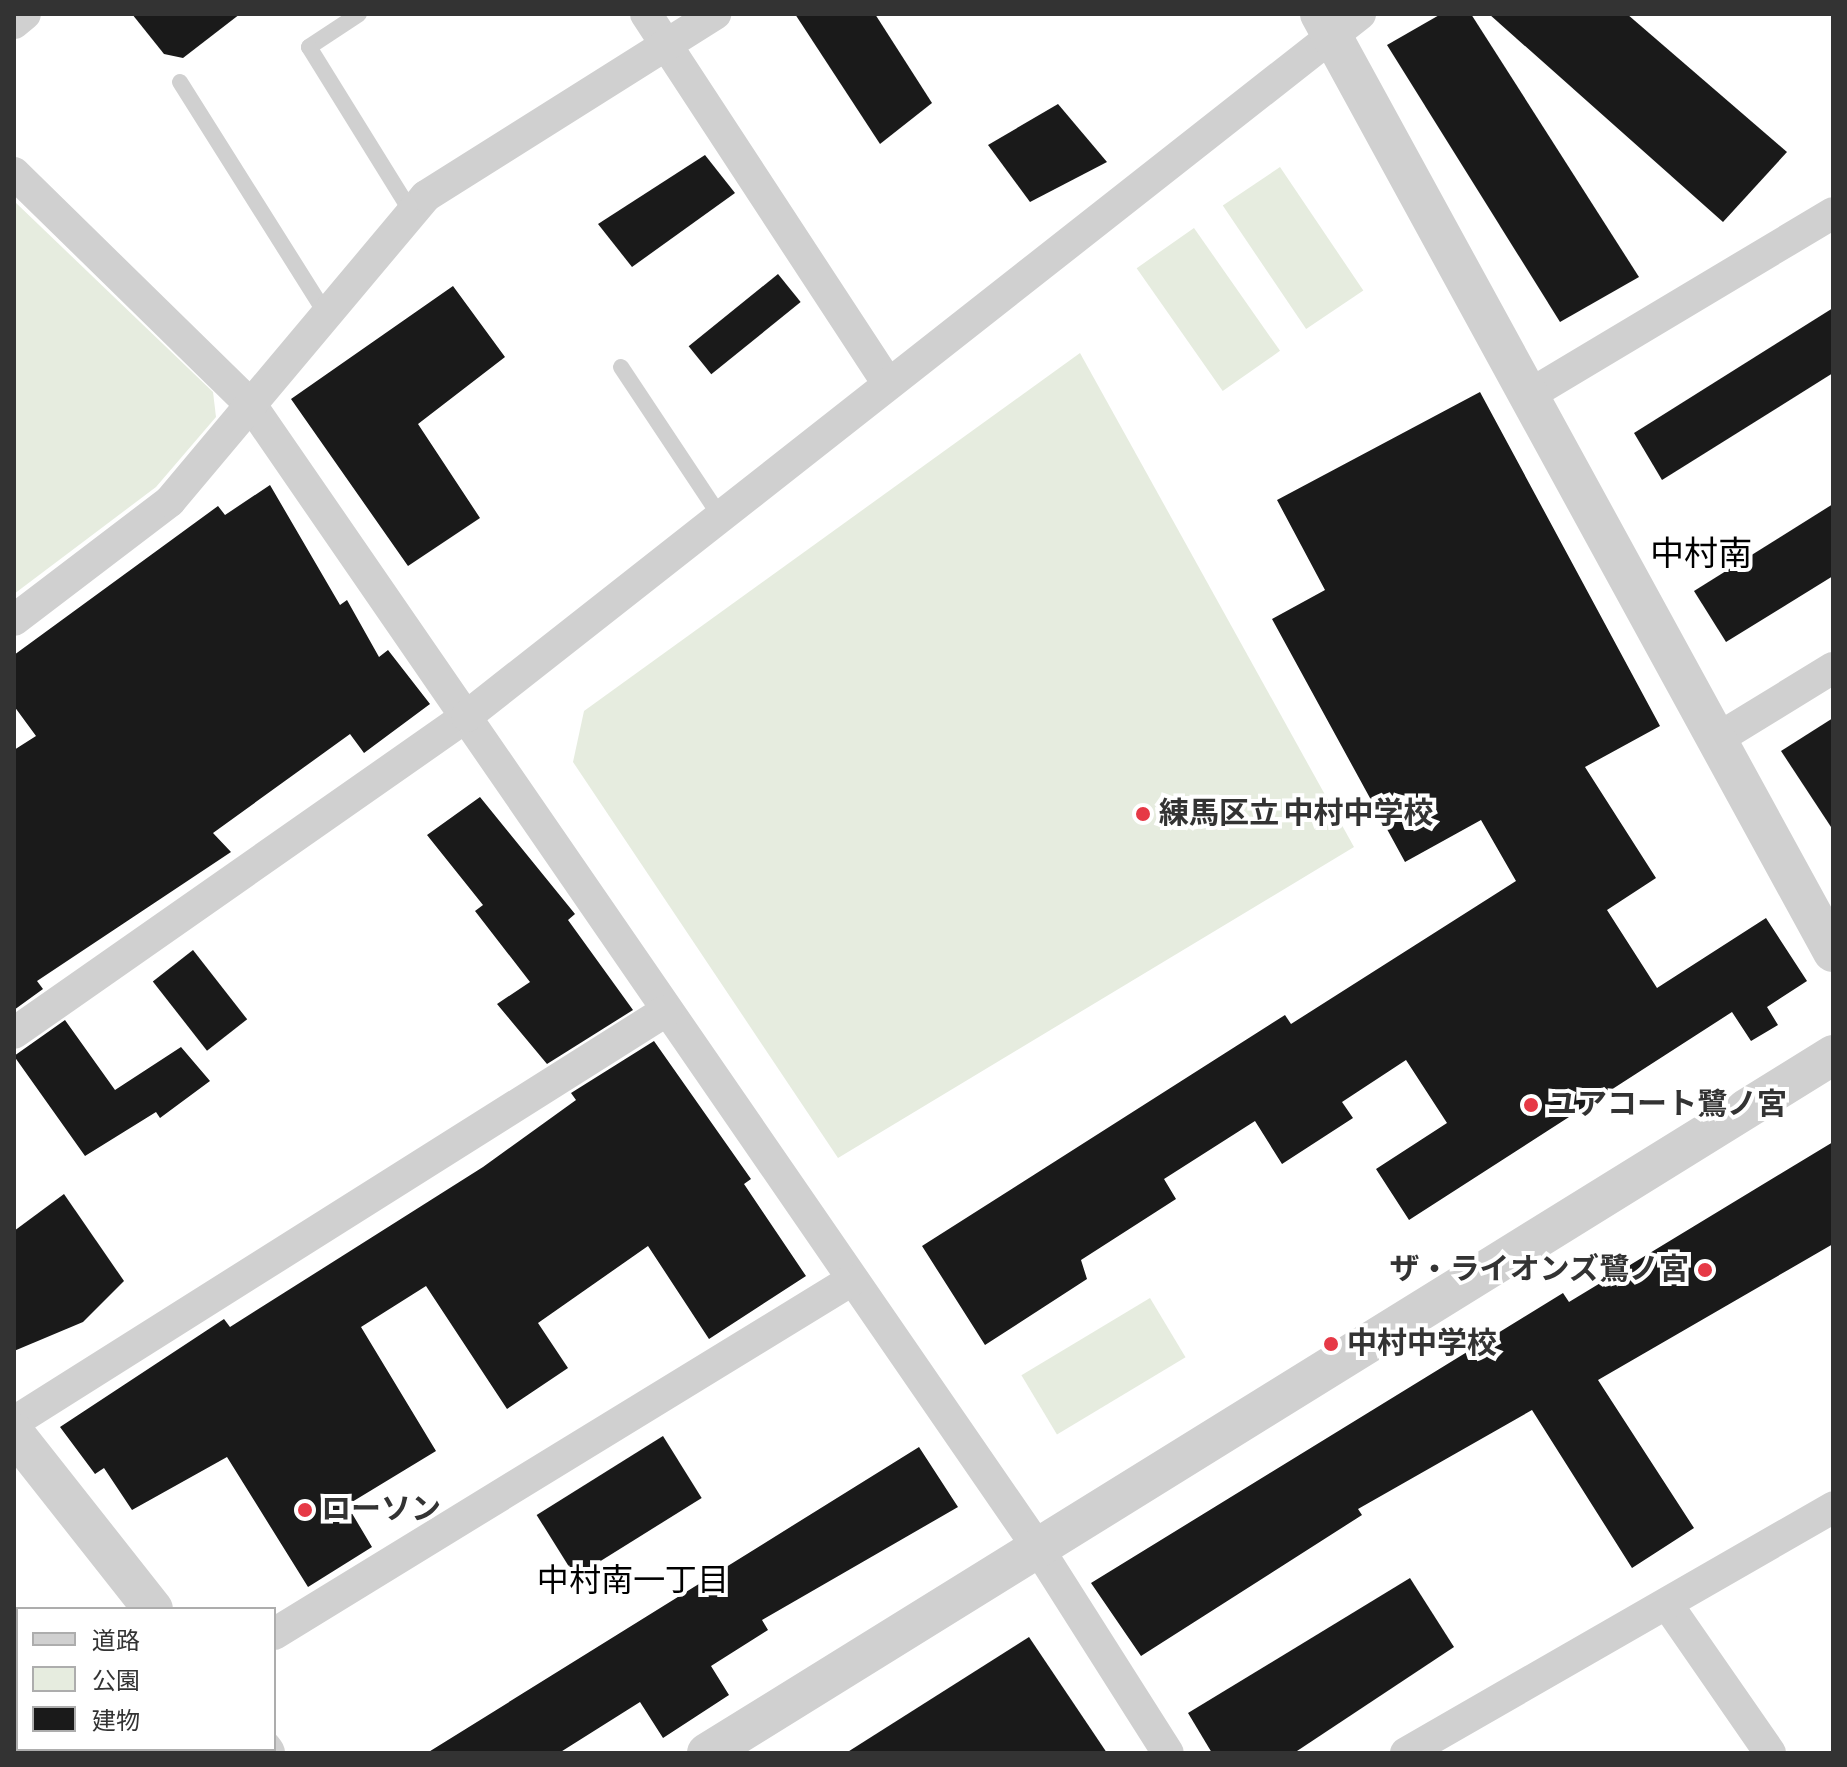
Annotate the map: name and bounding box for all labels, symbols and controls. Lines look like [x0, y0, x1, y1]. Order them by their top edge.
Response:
district label: 中村南 [1650, 536, 1752, 576]
place label: 練馬区立 中村中学校 [1159, 796, 1434, 832]
marker: 練馬区立 中村中学校 [1134, 805, 1152, 823]
place label: ユアコート鷺ノ宮 [1547, 1087, 1787, 1123]
marker: ユアコート鷺ノ宮 [1522, 1096, 1540, 1114]
place label: ザ・ライオンズ鷺ノ宮 [1389, 1252, 1689, 1288]
marker: ザ・ライオンズ鷺ノ宮 [1696, 1261, 1714, 1279]
place label: 中村中学校 [1347, 1326, 1497, 1362]
marker: 中村中学校 [1322, 1335, 1340, 1353]
place label: ローソン [321, 1492, 441, 1528]
marker: ローソン [296, 1501, 314, 1519]
district label: 中村南一丁目 [537, 1562, 729, 1600]
legend [16, 1607, 276, 1751]
text: 道路 [92, 1630, 140, 1654]
text: 公園 [92, 1670, 140, 1694]
text: 建物 [92, 1710, 140, 1734]

